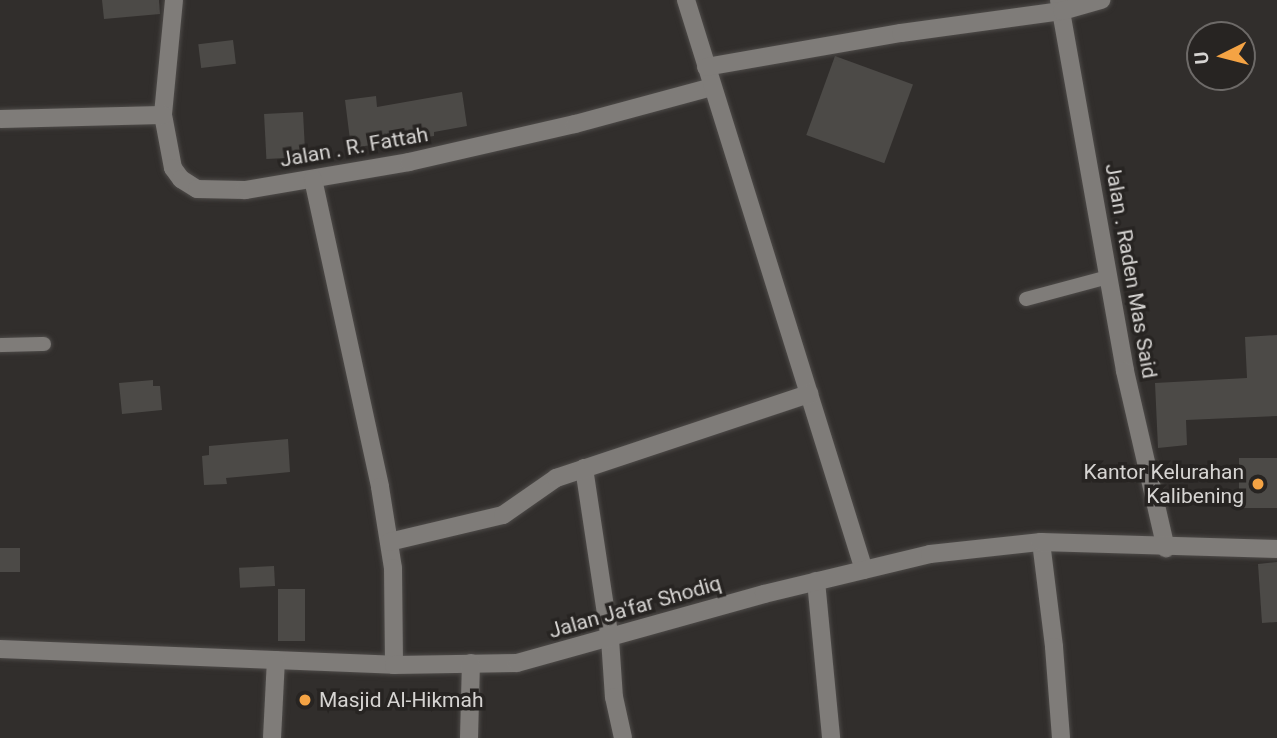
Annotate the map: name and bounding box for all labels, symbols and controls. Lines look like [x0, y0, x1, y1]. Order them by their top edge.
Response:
north arrow [1186, 21, 1256, 91]
text: U [1190, 51, 1214, 65]
street label: Jalan . R. Fattah [278, 122, 430, 172]
street label: Jalan . Raden Mas Said [1100, 162, 1162, 380]
place label: Kantor Kelurahan Kalibening [1083, 459, 1244, 509]
marker: Kantor Kelurahan Kalibening [1250, 476, 1266, 492]
street label: Jalan Ja'far Shodiq [546, 570, 724, 644]
place label: Masjid Al-Hikmah [319, 687, 484, 713]
marker: Masjid Al-Hikmah [297, 692, 313, 708]

